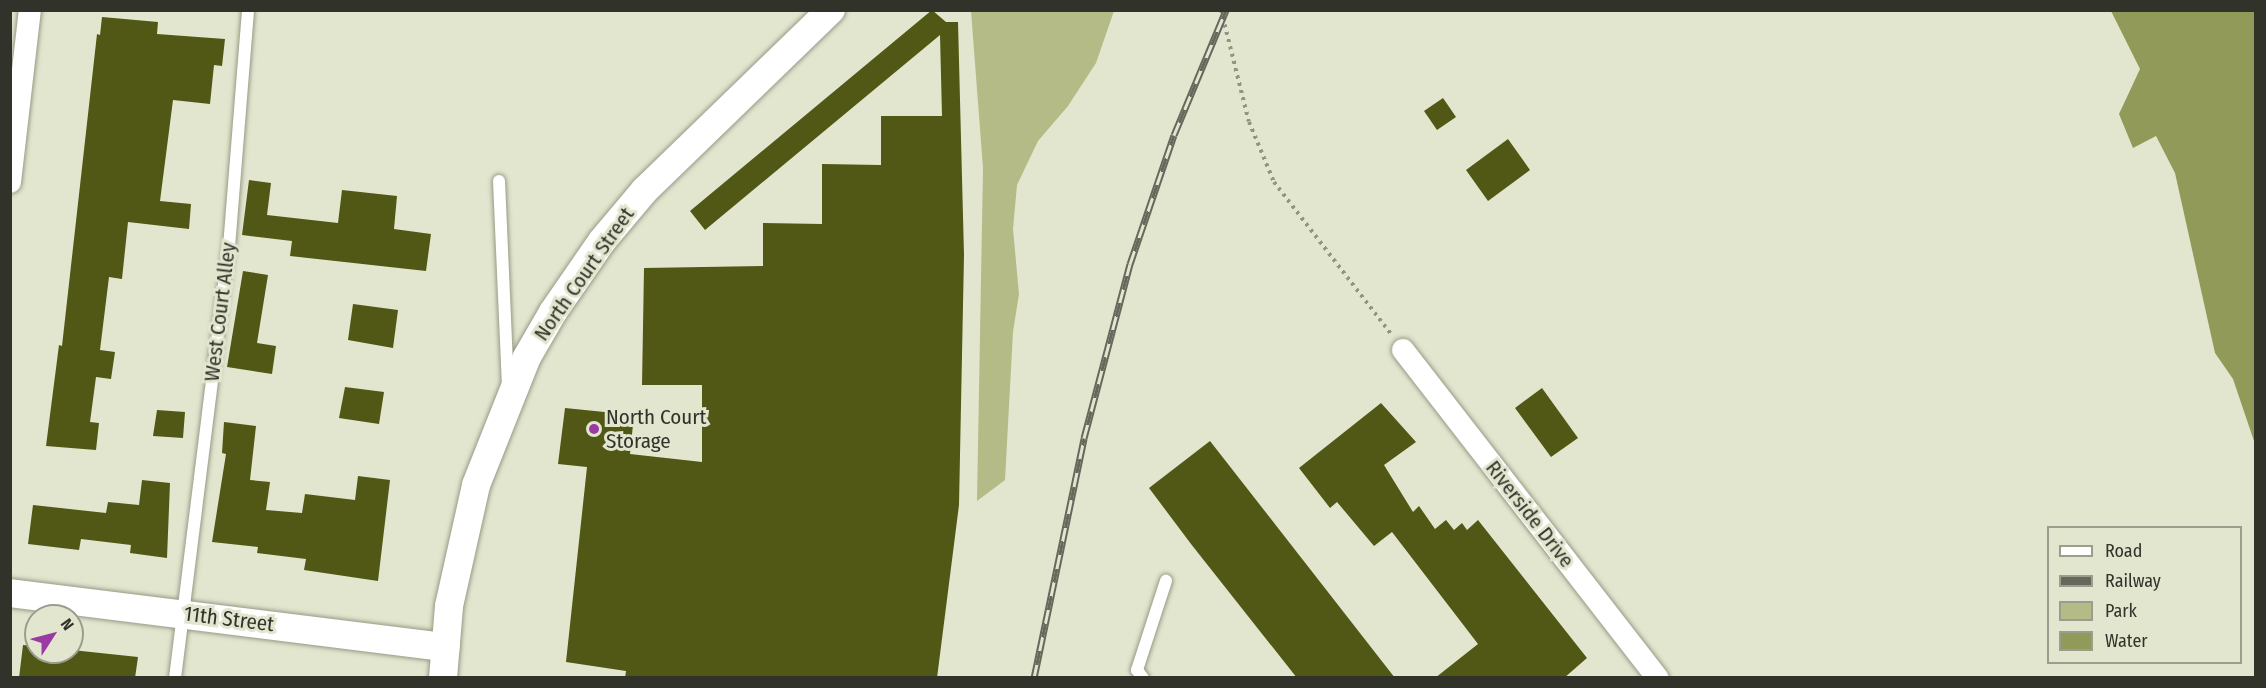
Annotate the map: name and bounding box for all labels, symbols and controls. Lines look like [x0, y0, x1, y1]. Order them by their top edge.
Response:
street label: North Court Street [529, 202, 639, 346]
street label: West Court Alley [199, 241, 241, 383]
place label: North Court Storage [606, 404, 706, 454]
marker: North Court Storage [587, 422, 601, 436]
street label: Riverside Drive [1480, 456, 1580, 572]
legend [2047, 526, 2242, 664]
text: Road [2105, 540, 2142, 562]
text: Railway [2105, 570, 2161, 592]
text: Park [2105, 600, 2137, 622]
street label: 11th Street [183, 601, 275, 637]
north arrow [24, 604, 84, 664]
text: N [57, 615, 78, 634]
text: Water [2105, 630, 2148, 652]

